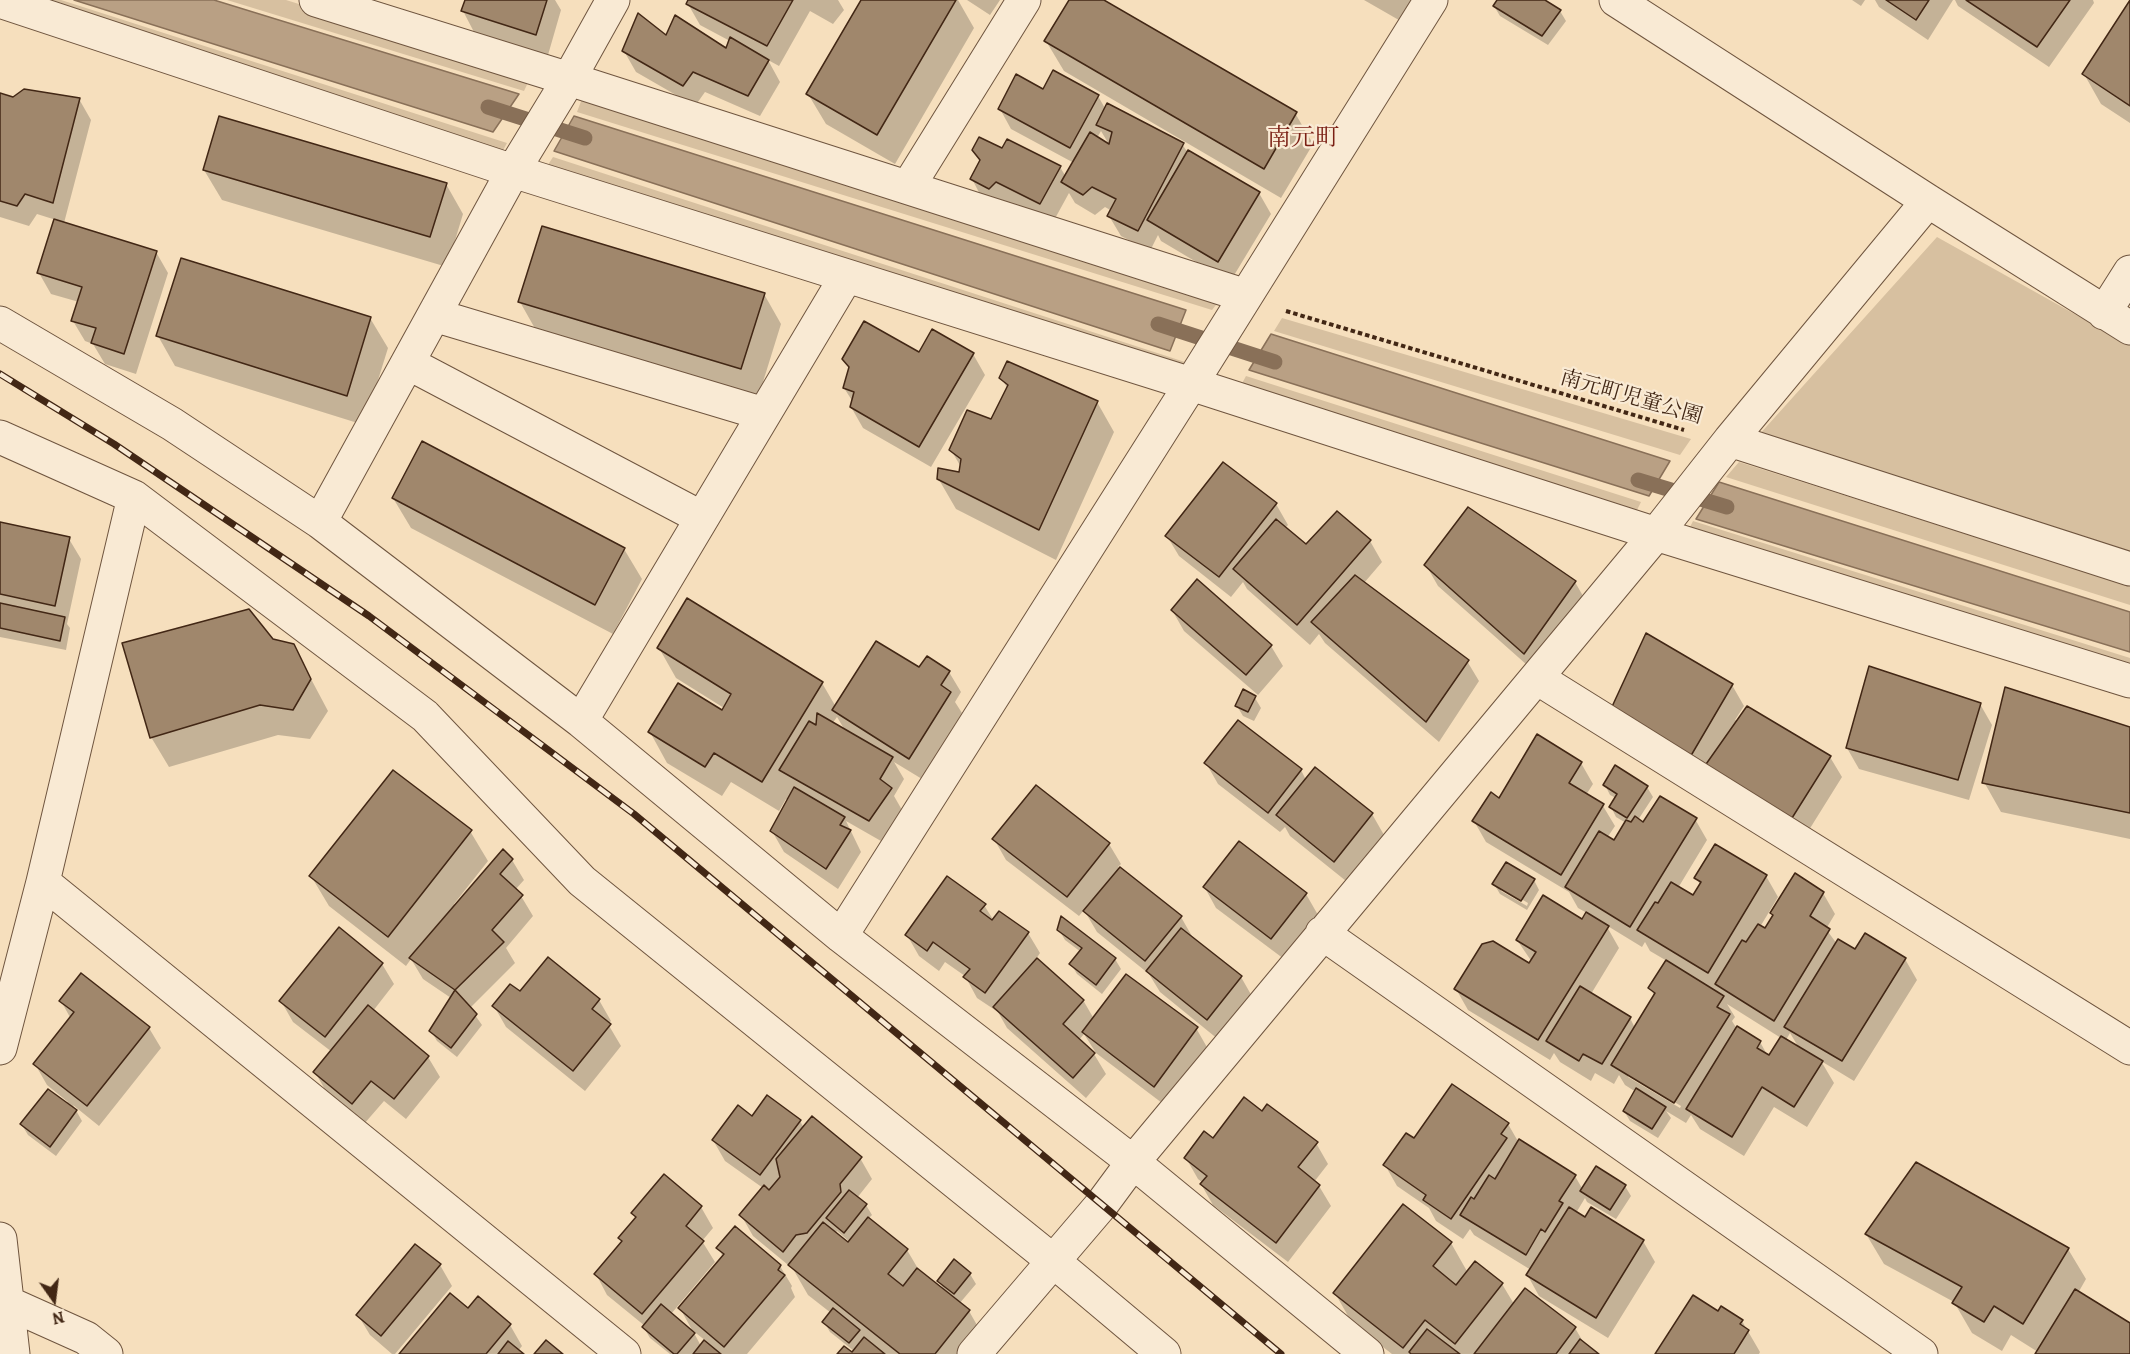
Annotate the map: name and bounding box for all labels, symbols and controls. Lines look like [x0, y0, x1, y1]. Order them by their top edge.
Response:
district label: 南元町 [1267, 125, 1339, 153]
street label: 南元町児童公園 [1557, 366, 1705, 430]
north arrow [24, 1270, 84, 1330]
text: N [50, 1305, 67, 1330]

